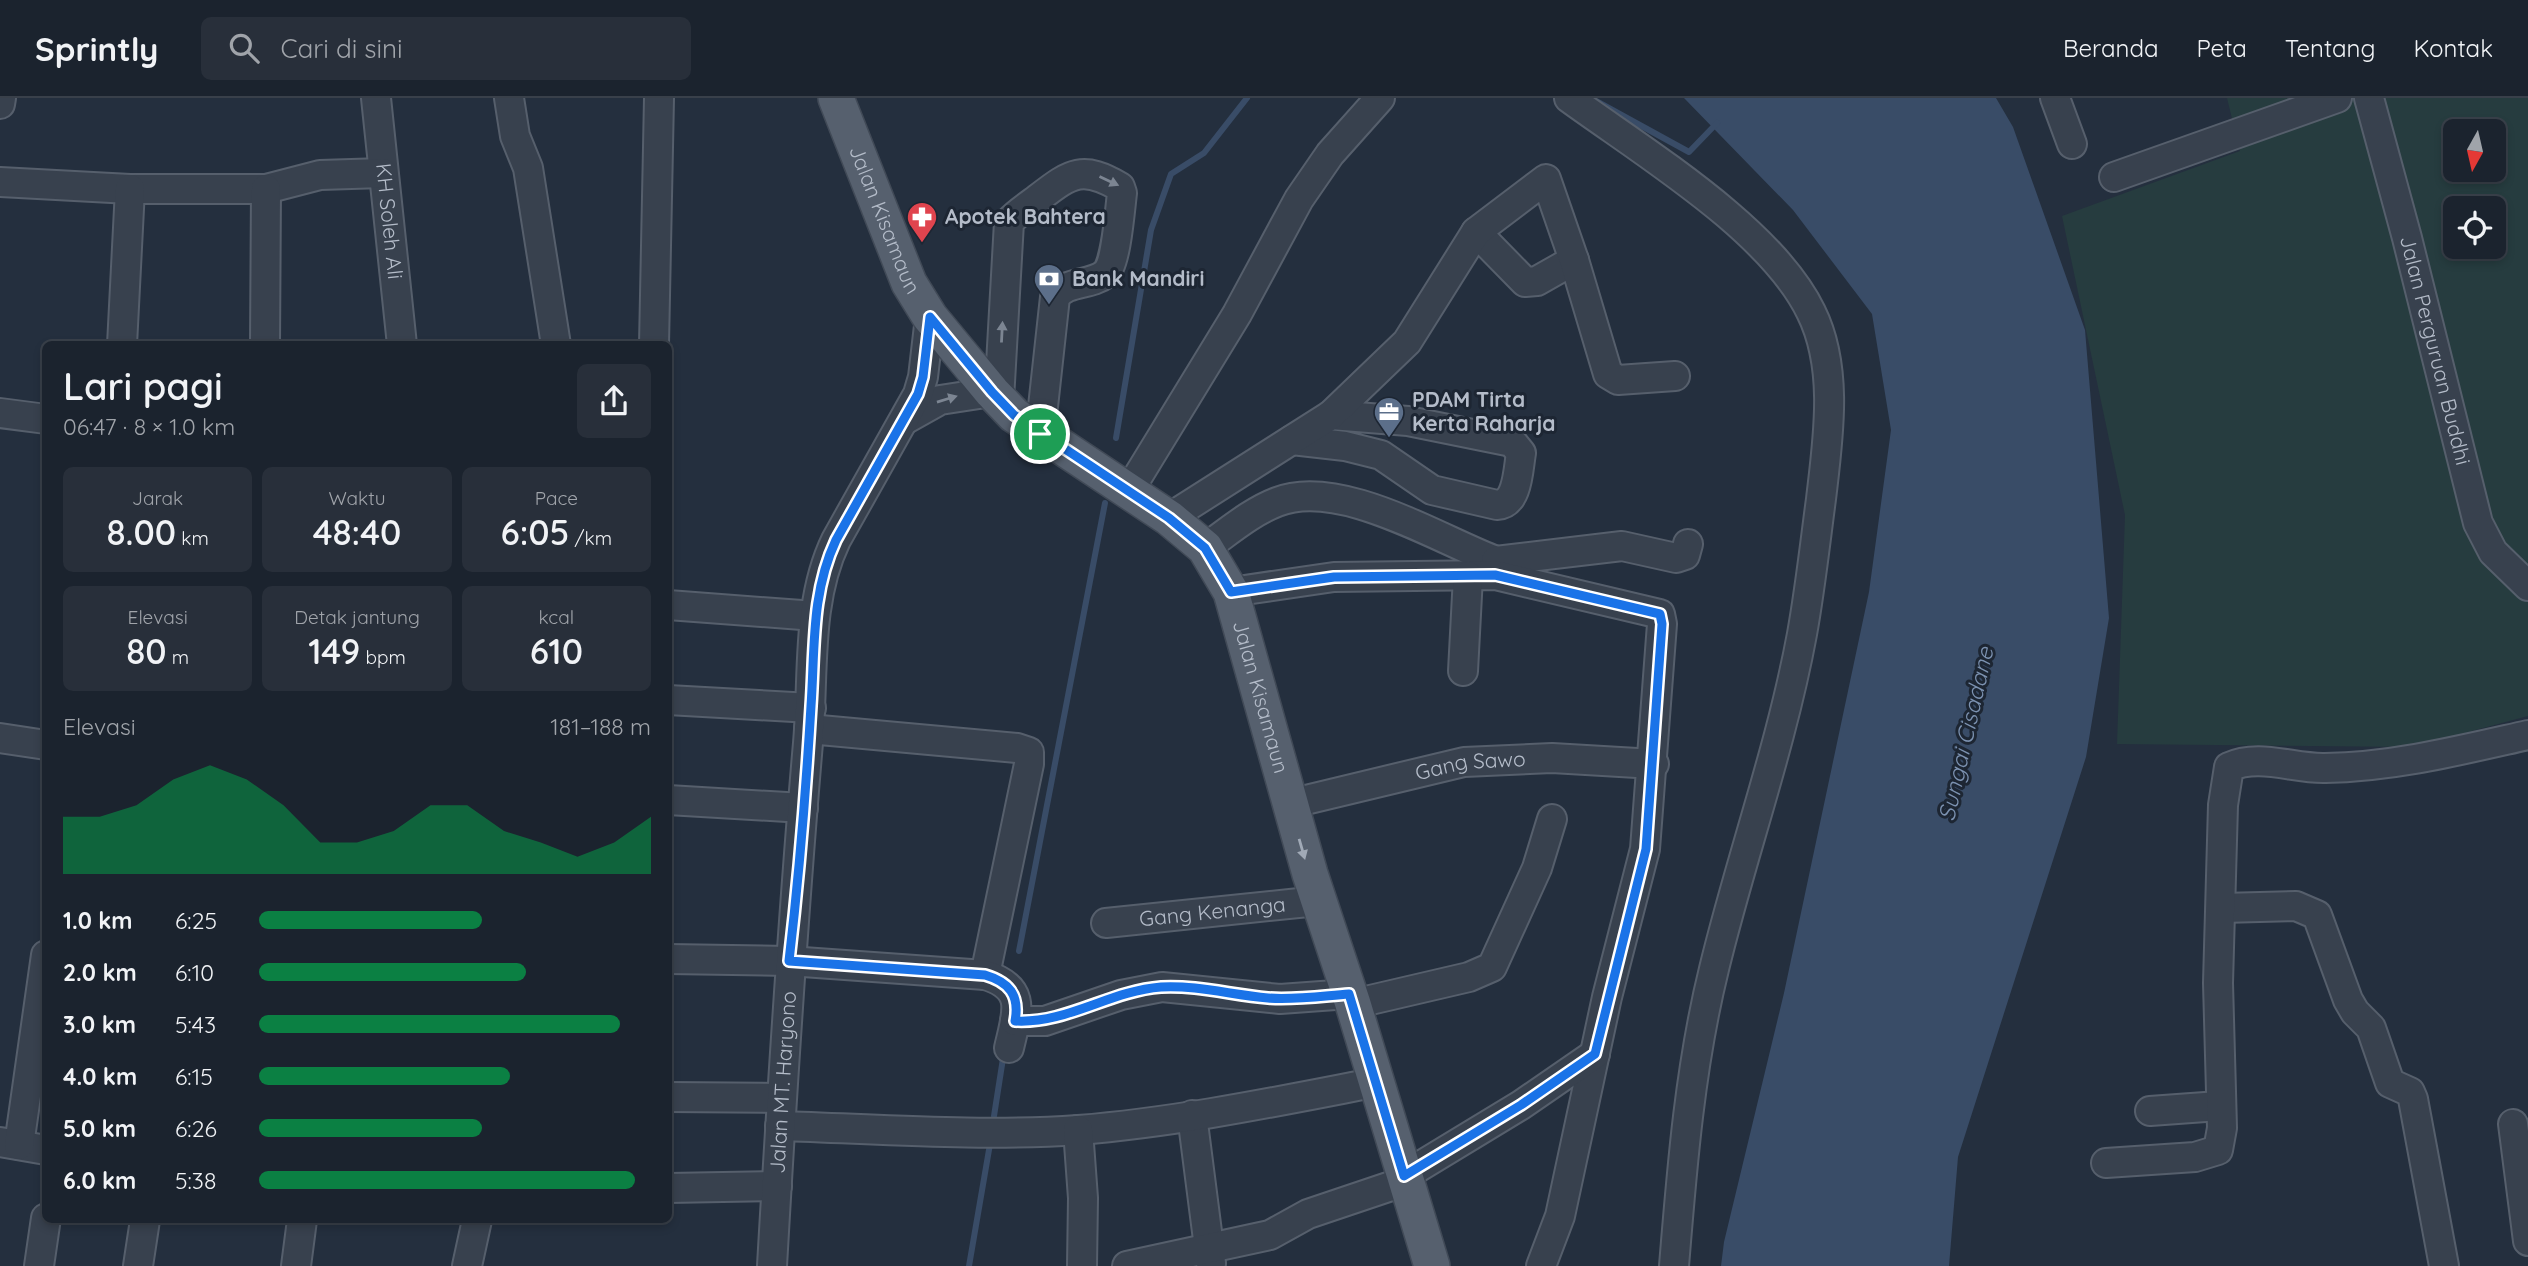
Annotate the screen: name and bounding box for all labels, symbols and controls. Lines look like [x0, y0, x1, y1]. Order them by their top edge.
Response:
search box [201, 17, 691, 80]
text: Sprintly [35, 28, 159, 69]
icon: search [225, 29, 263, 67]
text: Cari di sini [281, 32, 403, 65]
text: Beranda [2063, 33, 2159, 63]
text: Peta [2197, 33, 2247, 63]
text: Tentang [2285, 33, 2375, 63]
text: Kontak [2413, 33, 2493, 63]
north arrow [2443, 119, 2506, 182]
map controls [2443, 119, 2506, 259]
street label: Jalan Kisamaun [844, 141, 927, 299]
street label: KH Soleh Ali [371, 162, 409, 281]
one-way arrow [1099, 175, 1119, 187]
button: locate [2443, 196, 2506, 259]
pharmacy icon: Apotek Bahtera [905, 200, 939, 244]
place label: Apotek Bahtera [945, 203, 1106, 229]
street label: Jalan Perguruan Buddhi [2395, 233, 2477, 468]
bank icon: Bank Mandiri [1032, 262, 1066, 306]
place label: Bank Mandiri [1072, 265, 1204, 291]
one-way arrow [997, 321, 1008, 343]
text: Lari pagi [63, 362, 223, 410]
button: share [577, 364, 651, 438]
place label: PDAM Tirta Kerta Raharja [1412, 386, 1556, 436]
one-way arrow [937, 394, 958, 404]
office icon: PDAM Tirta Kerta Raharja [1372, 395, 1406, 439]
pin [1010, 404, 1070, 464]
text: 06:47 · 8 × 1.0 km [63, 412, 235, 441]
icon: arrive [1021, 415, 1059, 453]
text: Jarak [132, 486, 183, 510]
text: Waktu [328, 486, 386, 510]
text: Pace [535, 486, 578, 510]
text: 8.00 [107, 510, 176, 554]
text: 48:40 [313, 510, 401, 554]
text: 6:05 [501, 510, 569, 554]
text: km [176, 526, 209, 550]
text: /km [569, 526, 612, 550]
text: Elevasi [128, 605, 188, 629]
text: Detak jantung [294, 605, 420, 629]
text: kcal [539, 605, 574, 629]
street label: Jalan Kisamaun [1228, 617, 1295, 776]
text: 80 [126, 629, 167, 673]
text: 149 [308, 629, 360, 673]
text: 610 [530, 629, 583, 673]
water label: Sungai Cisadane [1931, 643, 2000, 824]
text: m [167, 645, 189, 669]
text: bpm [360, 645, 406, 669]
text: Elevasi [63, 712, 136, 741]
text: 181–188 m [550, 712, 651, 741]
street label: Gang Sawo [1412, 745, 1526, 785]
one-way arrow [1298, 839, 1308, 860]
street label: Gang Kenanga [1138, 890, 1287, 931]
text: 1.0 km [63, 906, 133, 935]
text: 6:25 [175, 906, 217, 935]
text: 2.0 km [63, 958, 137, 987]
text: 6:10 [175, 958, 214, 987]
street label: Jalan MT. Haryono [763, 990, 801, 1174]
text: 3.0 km [63, 1010, 136, 1039]
text: 5:43 [175, 1010, 216, 1039]
text: 4.0 km [63, 1062, 137, 1091]
text: 6:15 [175, 1062, 213, 1091]
text: 5.0 km [63, 1114, 136, 1143]
text: 6:26 [175, 1114, 217, 1143]
text: 6.0 km [63, 1166, 136, 1195]
text: 5:38 [175, 1166, 216, 1195]

